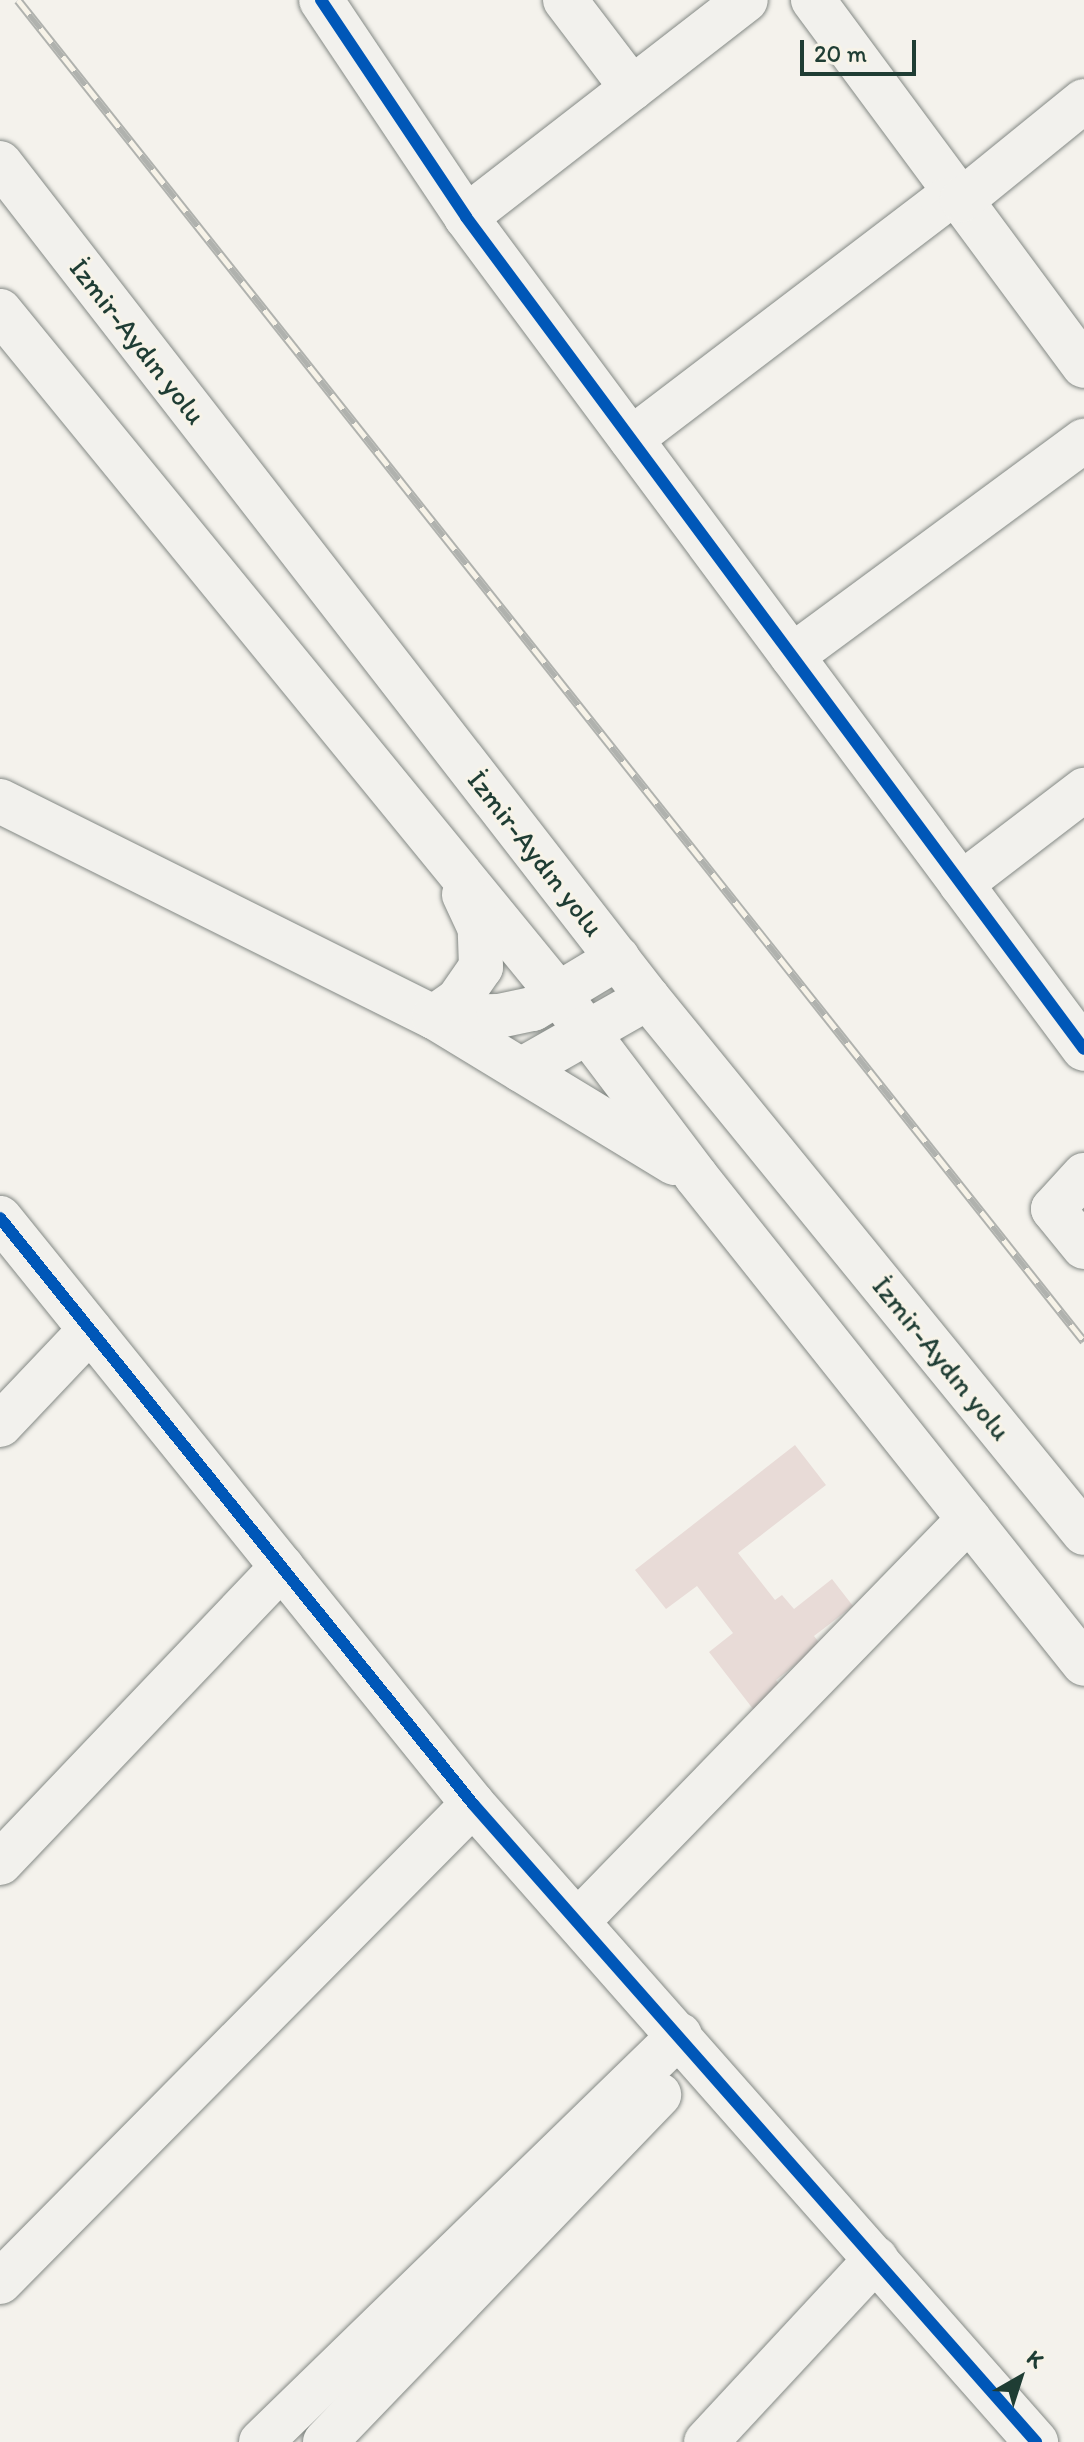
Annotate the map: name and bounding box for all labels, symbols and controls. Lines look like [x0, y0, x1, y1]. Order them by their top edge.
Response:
scale bar [804, 24, 920, 74]
text: 20 m [814, 39, 867, 68]
street label: İzmir-Aydın yolu [63, 251, 213, 431]
street label: İzmir-Aydın yolu [461, 763, 611, 943]
street label: İzmir-Aydın yolu [866, 1269, 1018, 1447]
north arrow [980, 2338, 1060, 2418]
text: K [1021, 2344, 1049, 2374]

